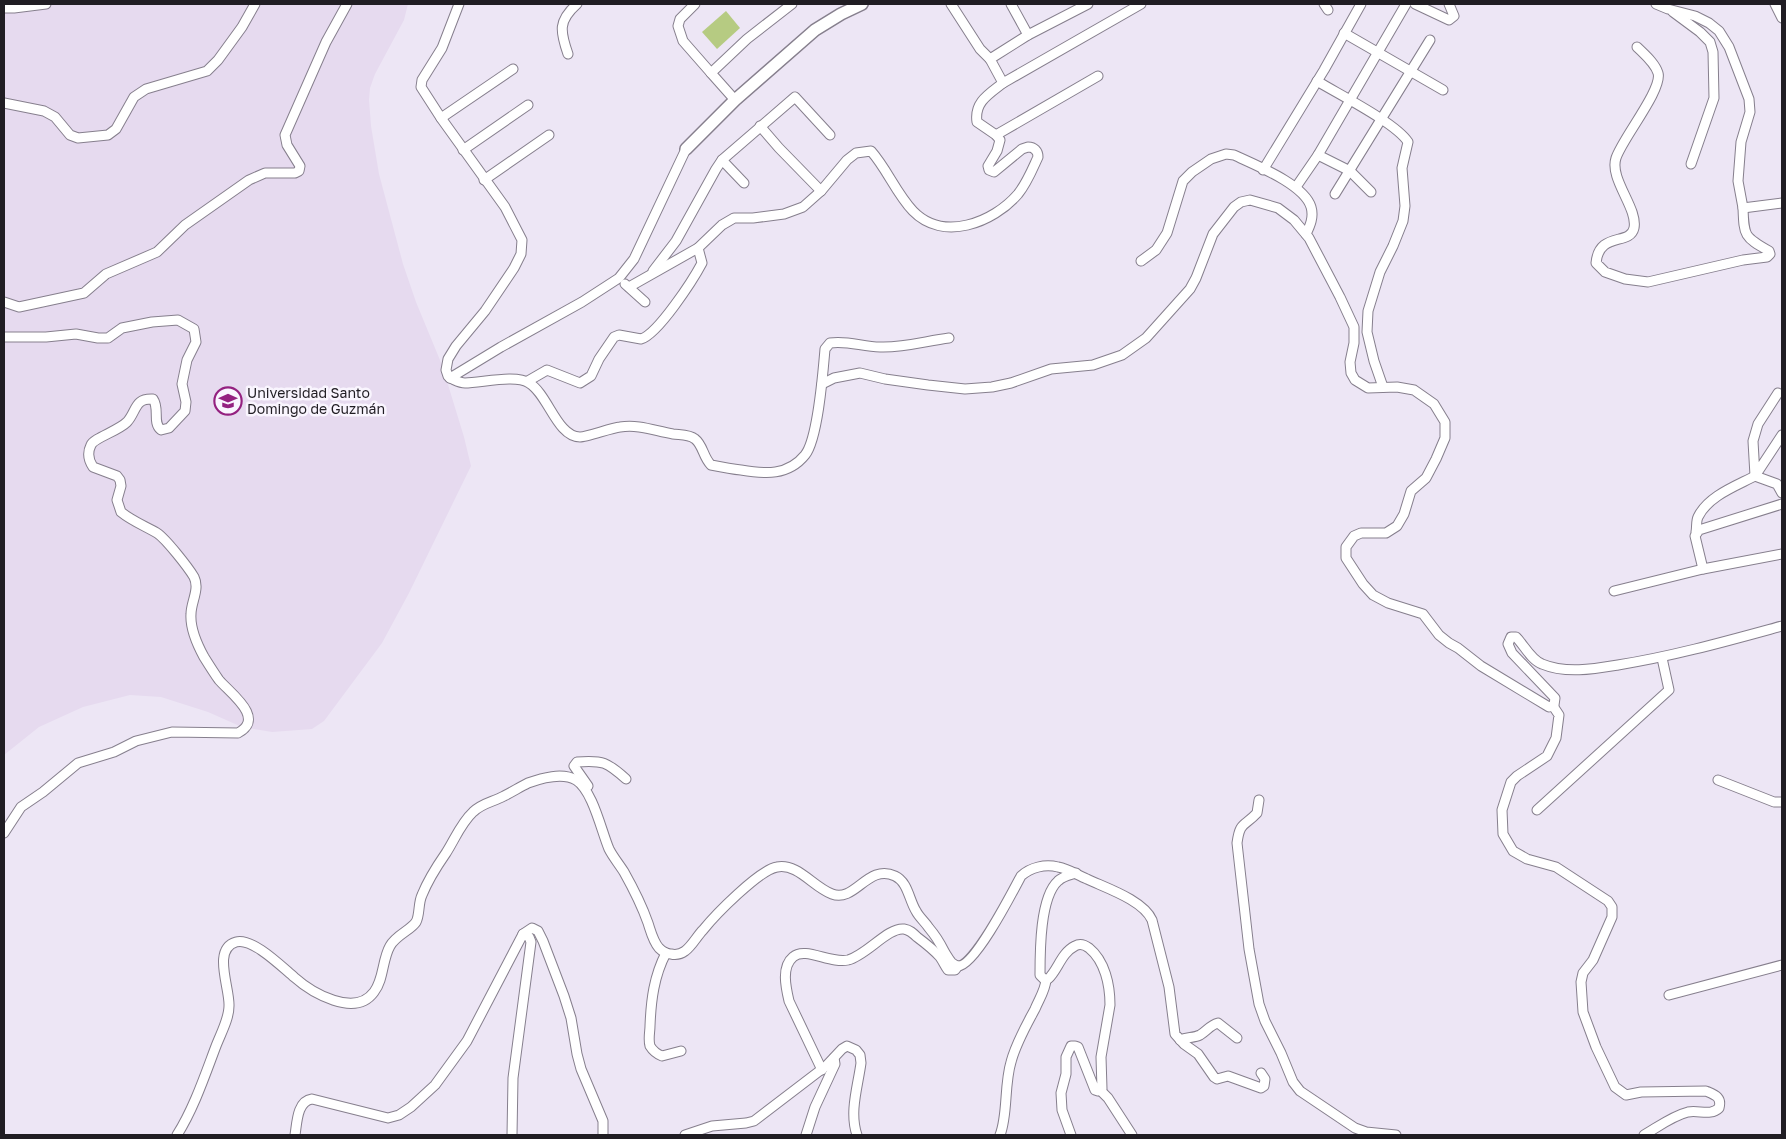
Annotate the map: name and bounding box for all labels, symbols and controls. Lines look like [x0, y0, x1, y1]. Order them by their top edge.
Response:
place label: Universidad Santo Domingo de Guzmán [247, 384, 385, 417]
school or university icon: Universidad Santo Domingo de Guzmán [213, 386, 243, 416]

